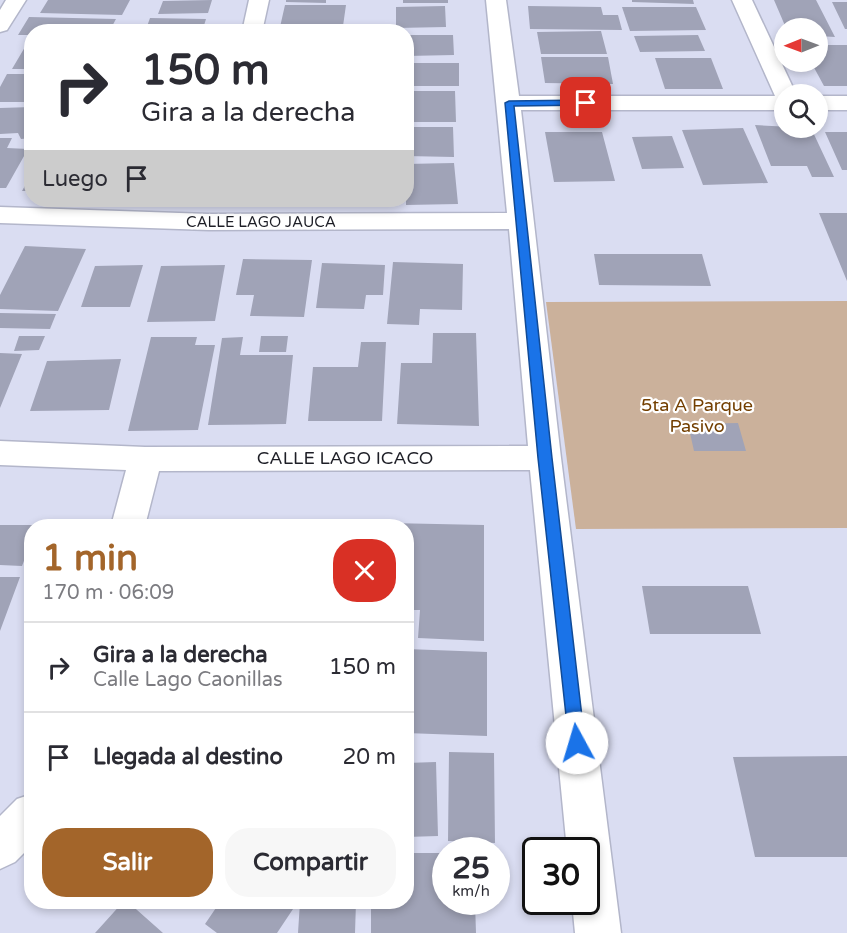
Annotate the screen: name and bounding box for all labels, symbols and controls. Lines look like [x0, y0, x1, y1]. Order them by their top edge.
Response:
north arrow [774, 18, 828, 72]
map controls [774, 18, 828, 138]
text: 150 m [141, 45, 270, 96]
icon: right [42, 48, 120, 126]
pin [560, 77, 611, 128]
button: search [774, 84, 828, 138]
icon: arrive [569, 86, 602, 119]
text: Gira a la derecha [141, 96, 355, 129]
icon: arrive [120, 162, 153, 195]
text: Luego [42, 166, 108, 192]
street label: CALLE LAGO JAUCA [186, 213, 336, 231]
park label: 5ta A Parque Pasivo [641, 394, 753, 437]
street label: CALLE LAGO ICACO [257, 447, 433, 469]
text: 1 min [42, 537, 138, 580]
button: close [333, 539, 396, 602]
text: 170 m · 06:09 [42, 581, 174, 605]
text: Gira a la derecha [93, 642, 268, 668]
icon: right [42, 651, 75, 684]
text: 150 m [329, 654, 396, 680]
text: Calle Lago Caonillas [93, 668, 283, 692]
position arrow [545, 711, 609, 775]
icon: arrive [42, 741, 75, 774]
text: Llegada al destino [93, 744, 283, 770]
text: 20 m [342, 744, 396, 770]
button: Salir [42, 828, 213, 897]
button: Compartir [225, 828, 396, 897]
speed limit sign: 30 [522, 837, 600, 915]
text: 25 [452, 850, 490, 887]
text: km/h [452, 882, 490, 900]

